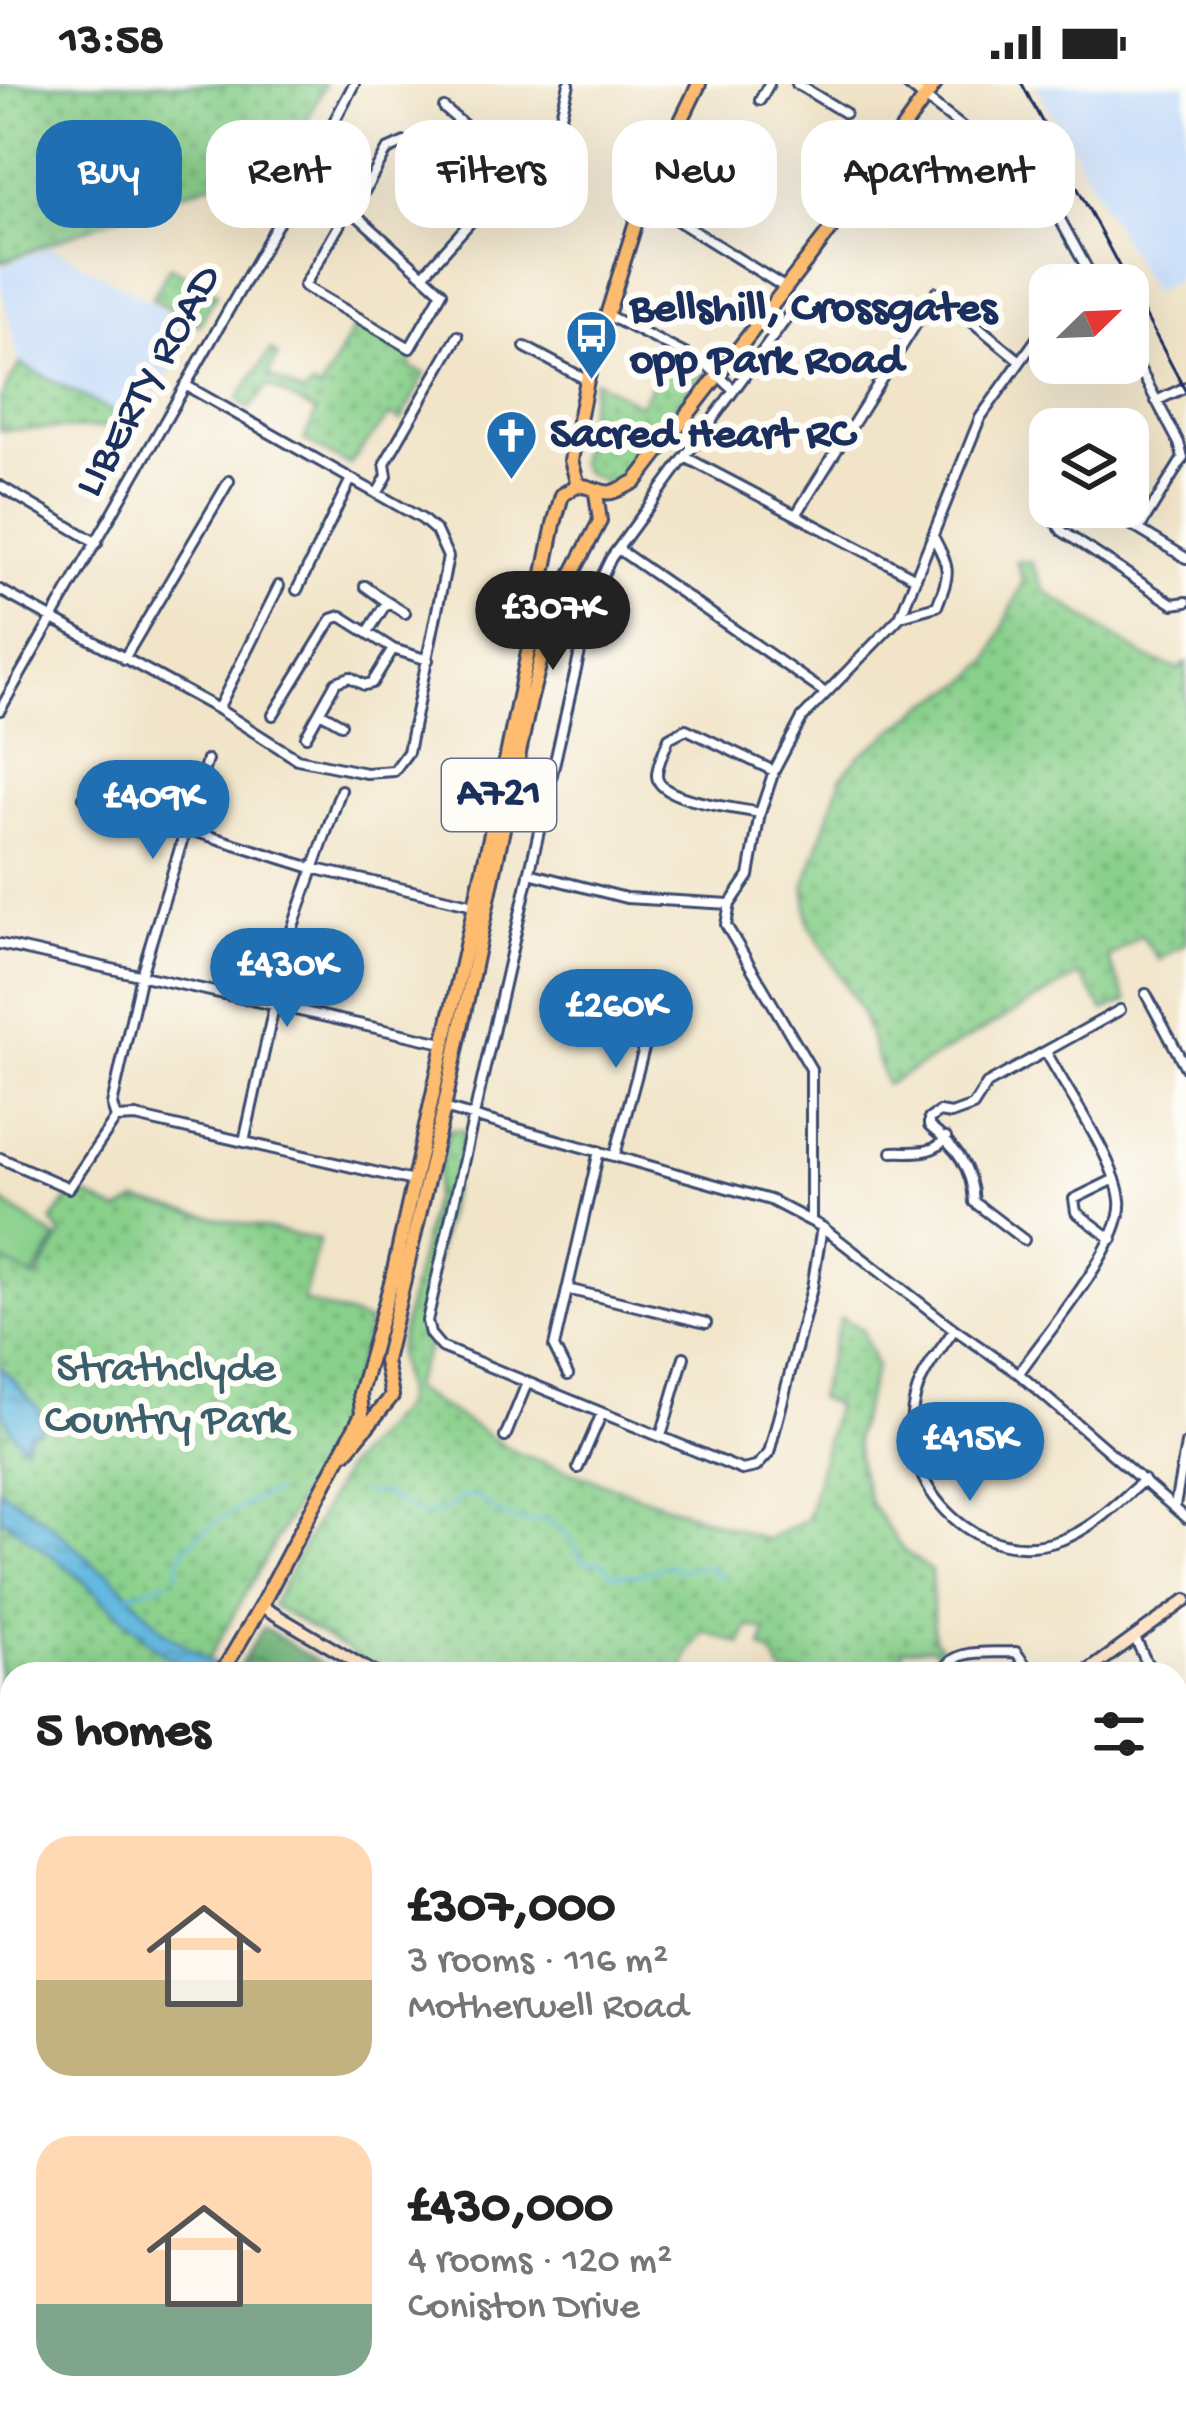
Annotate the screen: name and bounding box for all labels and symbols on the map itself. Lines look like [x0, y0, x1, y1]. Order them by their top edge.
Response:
street label: LIBERTY ROAD [64, 256, 236, 507]
north arrow [1029, 264, 1149, 384]
place label: Bellshill, Crossgates opp Park Road [628, 284, 999, 389]
bus stop icon: Bellshill, Crossgates opp Park Road [563, 308, 619, 382]
church icon: Sacred Heart RC [483, 408, 539, 482]
place label: Sacred Heart RC [550, 410, 858, 463]
pin: £307K [469, 571, 637, 673]
road number: A721 [442, 759, 556, 831]
pin: £409K [69, 760, 237, 862]
pin: £430K [203, 928, 371, 1030]
pin: £260K [532, 969, 700, 1071]
park label: Strathclyde Country Park [44, 1344, 292, 1449]
pin: £415K [886, 1402, 1054, 1504]

